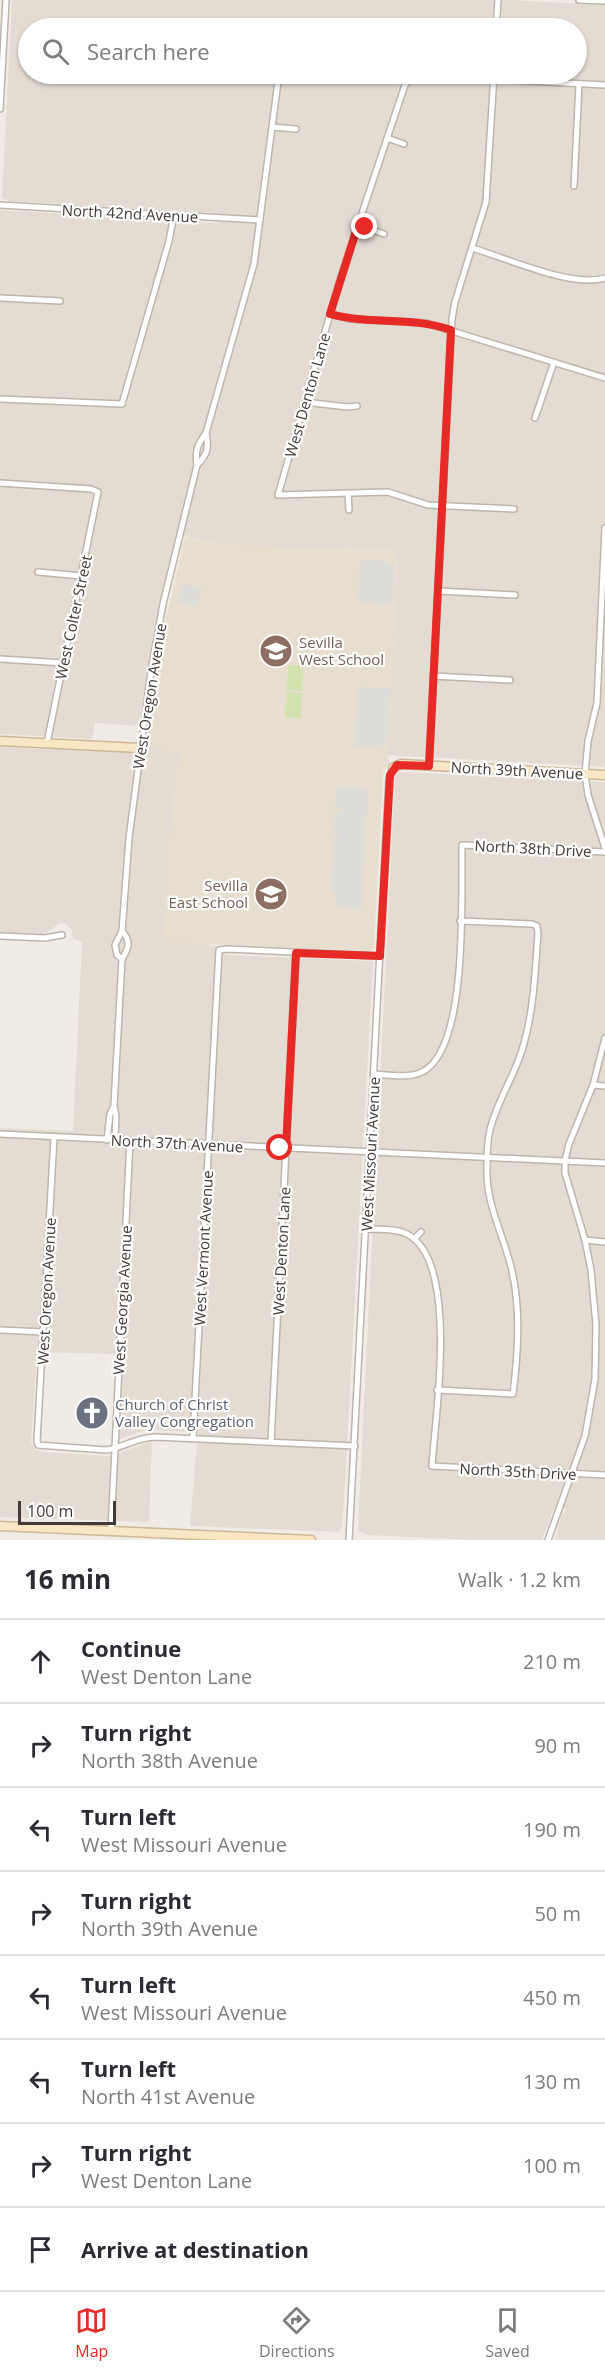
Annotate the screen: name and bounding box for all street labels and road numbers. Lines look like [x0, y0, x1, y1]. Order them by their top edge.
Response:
street label: North 42nd Avenue [61, 199, 199, 227]
street label: West Denton Lane [280, 331, 334, 459]
street label: West Colter Street [50, 553, 96, 681]
street label: West Oregon Avenue [128, 622, 170, 770]
street label: North 39th Avenue [450, 757, 584, 783]
street label: North 38th Drive [474, 835, 592, 861]
street label: West Missouri Avenue [356, 1076, 384, 1232]
street label: North 37th Avenue [110, 1130, 244, 1156]
street label: West Vermont Avenue [189, 1170, 217, 1326]
street label: West Denton Lane [268, 1186, 294, 1316]
street label: West Oregon Avenue [32, 1217, 60, 1365]
street label: West Georgia Avenue [108, 1225, 136, 1375]
street label: North 35th Drive [459, 1458, 577, 1484]

